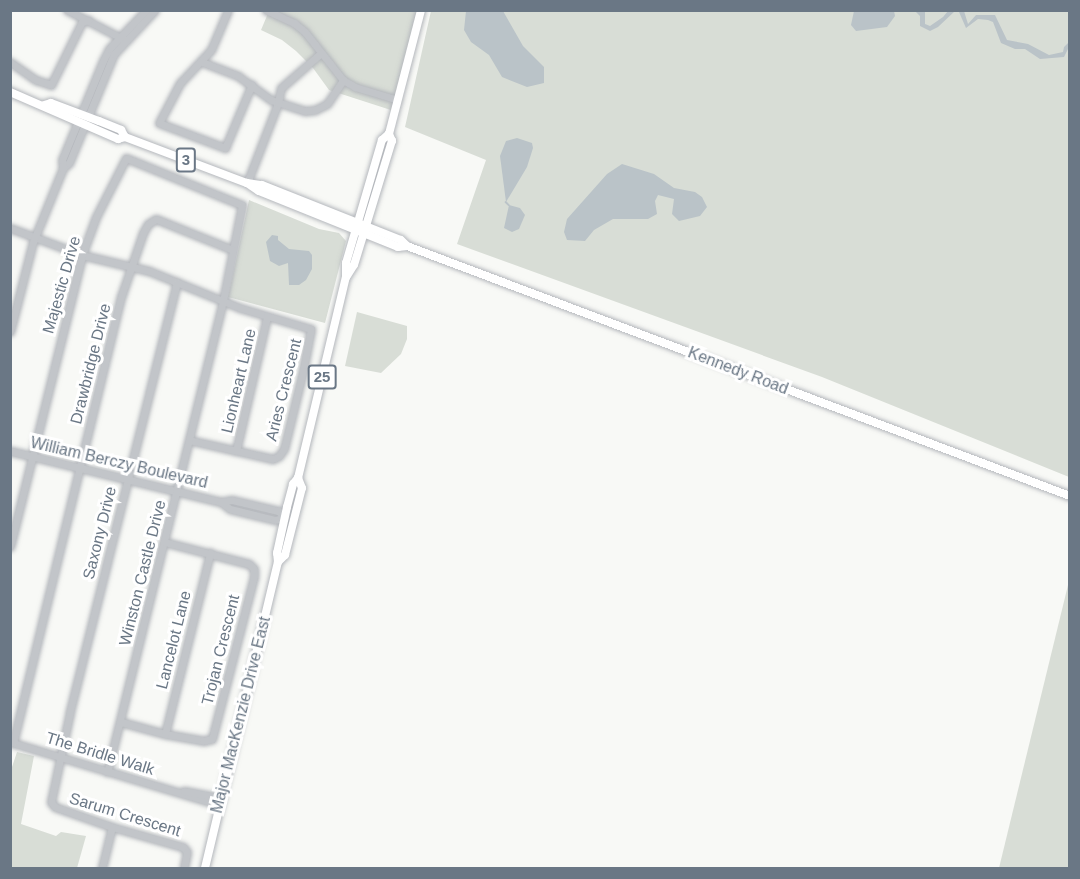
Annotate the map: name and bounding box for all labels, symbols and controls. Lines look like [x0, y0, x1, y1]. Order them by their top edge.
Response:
road number: 3 [176, 148, 196, 172]
street label: Majestic Drive [39, 234, 85, 336]
street label: Drawbridge Drive [67, 302, 115, 426]
street label: Lionheart Lane [218, 327, 260, 435]
street label: Aries Crescent [262, 337, 306, 443]
street label: Kennedy Road [685, 343, 791, 399]
road number: 25 [307, 365, 337, 389]
street label: William Berczy Boulevard [28, 433, 210, 493]
street label: Saxony Drive [79, 485, 121, 581]
street label: Winston Castle Drive [116, 498, 170, 648]
street label: Lancelot Lane [153, 589, 195, 691]
street label: Trojan Crescent [198, 593, 244, 707]
street label: Major MacKenzie Drive East [207, 615, 275, 815]
street label: The Bridle Walk [43, 728, 157, 780]
street label: Sarum Crescent [67, 789, 183, 841]

